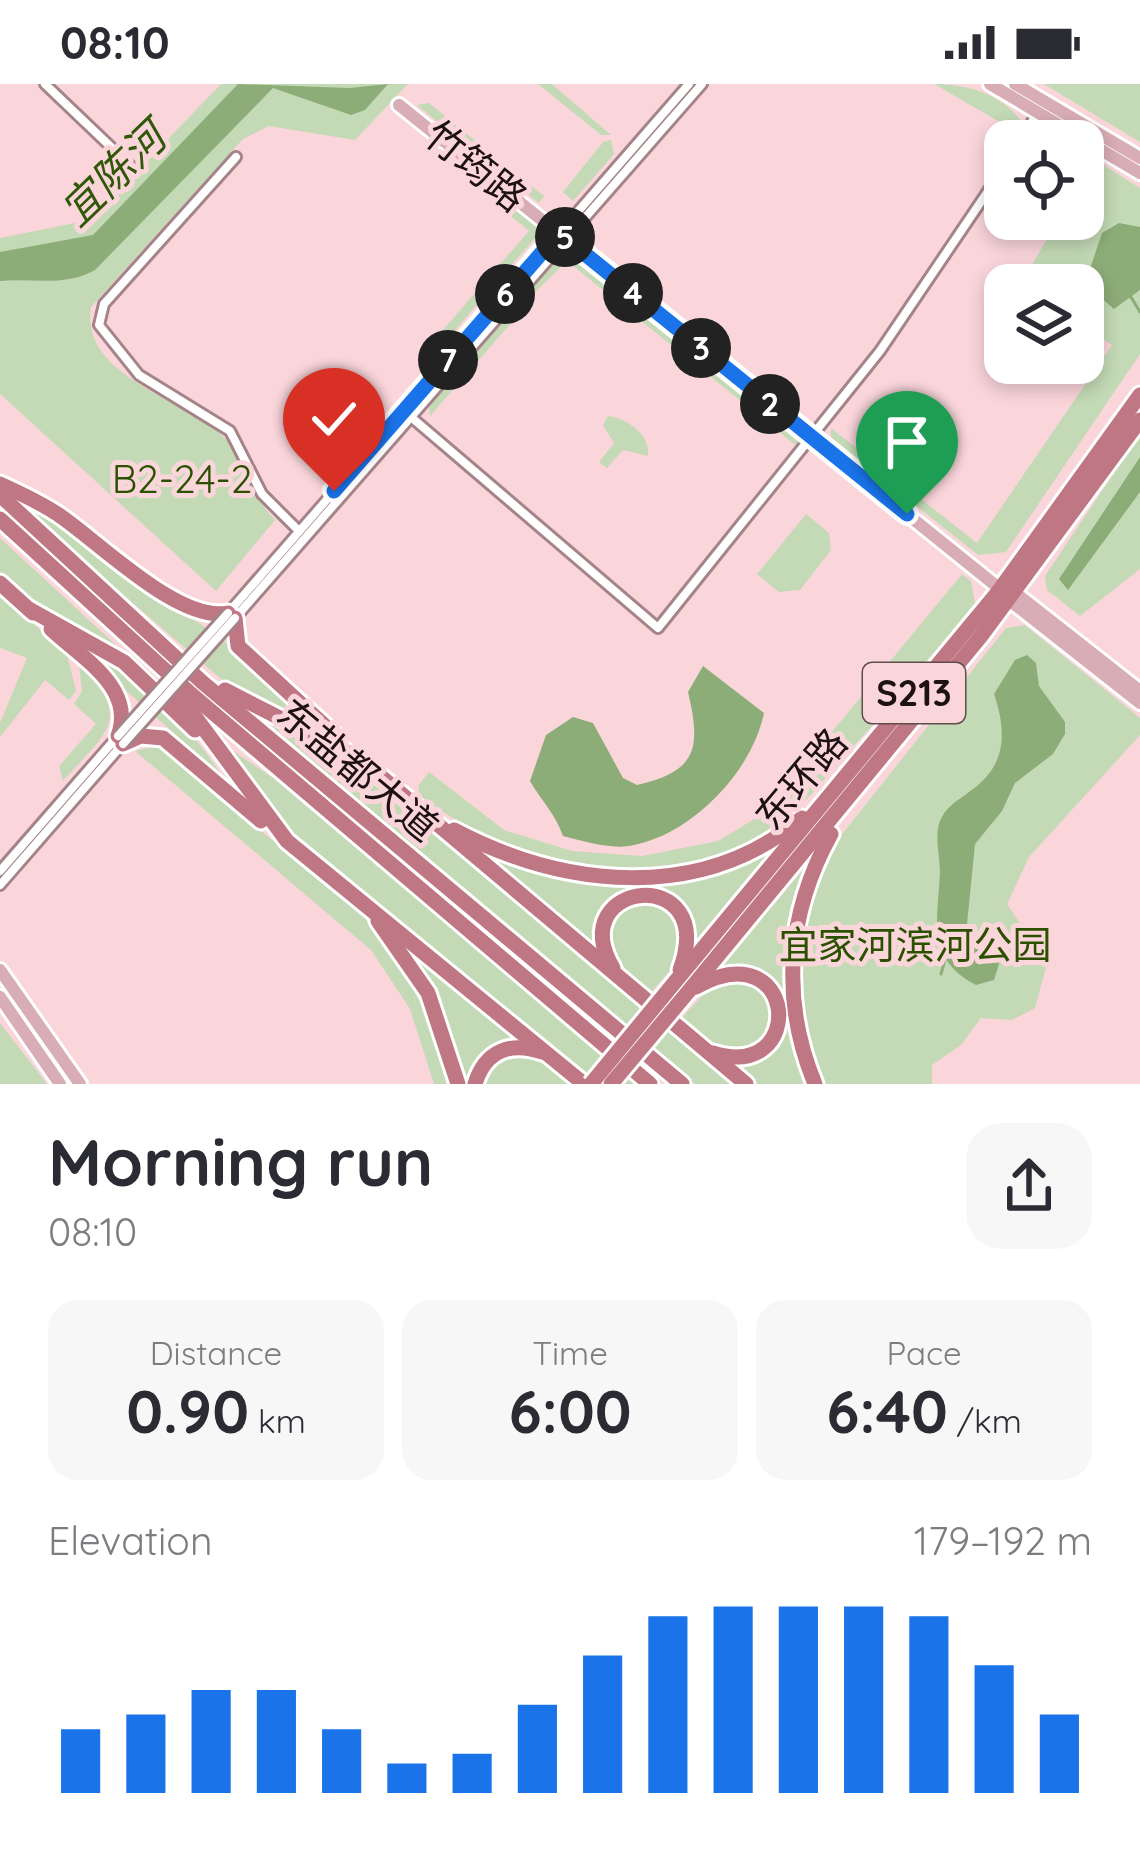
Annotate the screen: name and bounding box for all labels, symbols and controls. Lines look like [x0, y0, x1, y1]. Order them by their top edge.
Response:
text: 08:10 [60, 14, 170, 70]
water label: 宜陈河 [49, 106, 181, 236]
street label: 竹筠路 [415, 110, 537, 221]
map controls [984, 120, 1104, 384]
button: locate [984, 120, 1104, 240]
pin: 5 [535, 207, 595, 267]
text: 5 [555, 216, 575, 257]
pin: 4 [603, 263, 663, 323]
pin: 6 [475, 264, 535, 324]
button: layers [984, 264, 1104, 384]
text: 4 [623, 272, 643, 313]
text: 6 [496, 273, 514, 314]
pin: 3 [671, 318, 731, 378]
text: 3 [692, 327, 710, 368]
pin: 7 [418, 330, 478, 390]
text: 7 [439, 339, 457, 380]
pin [283, 368, 385, 491]
pin: 2 [740, 374, 800, 434]
text: 2 [761, 383, 779, 424]
icon: check [301, 386, 367, 452]
pin [856, 391, 958, 514]
icon: arrive [874, 409, 940, 475]
park label: B2-24-2 [112, 454, 252, 503]
road number: S213 [863, 663, 965, 723]
street label: 东盐都大道 [268, 688, 449, 851]
street label: 东环路 [744, 718, 857, 839]
park label: 宜家河滨河公园 [778, 920, 1052, 969]
text: Morning run [48, 1120, 433, 1203]
button: share [966, 1123, 1092, 1249]
text: 08:10 [48, 1207, 137, 1256]
text: Distance [150, 1332, 282, 1373]
text: Time [532, 1332, 608, 1373]
text: Pace [886, 1332, 962, 1373]
text: 0.90 [126, 1373, 249, 1448]
text: 6:00 [508, 1373, 632, 1448]
text: 6:40 [826, 1373, 948, 1448]
text: km [249, 1400, 306, 1441]
text: /km [948, 1400, 1022, 1441]
text: Elevation [48, 1516, 212, 1565]
text: 179–192 m [914, 1516, 1092, 1565]

